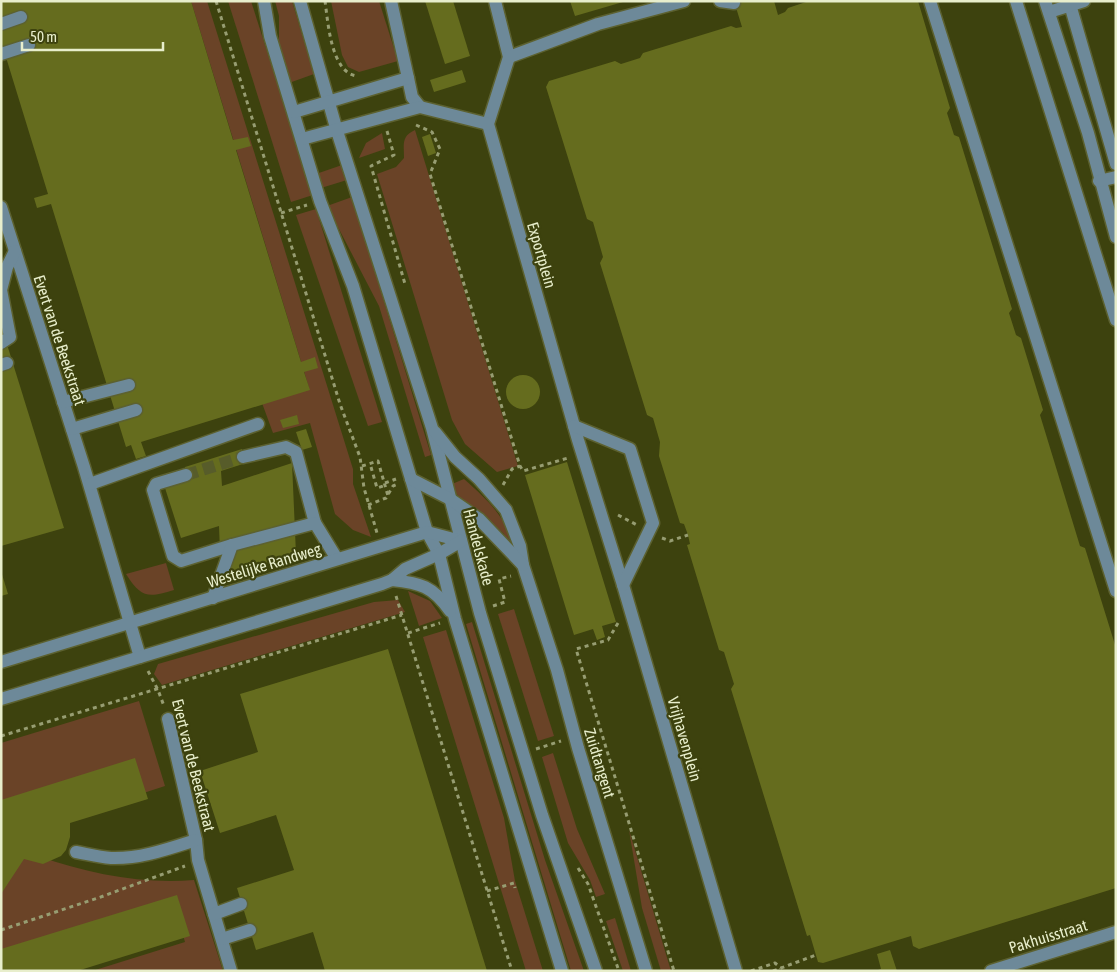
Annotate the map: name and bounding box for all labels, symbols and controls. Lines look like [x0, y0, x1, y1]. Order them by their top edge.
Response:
scale bar [22, 20, 164, 52]
text: 50 m [30, 28, 57, 45]
street label: Exportplein [523, 220, 560, 290]
street label: Evert van de Beekstraat [30, 273, 90, 408]
street label: Handelskade [460, 507, 498, 587]
street label: Westelijke Randweg [205, 539, 323, 592]
street label: Vrijhavenplein [663, 695, 706, 784]
street label: Evert van de Beekstraat [169, 697, 219, 834]
street label: Zuidtangent [580, 726, 619, 801]
street label: Pakhuisstraat [1007, 915, 1090, 956]

